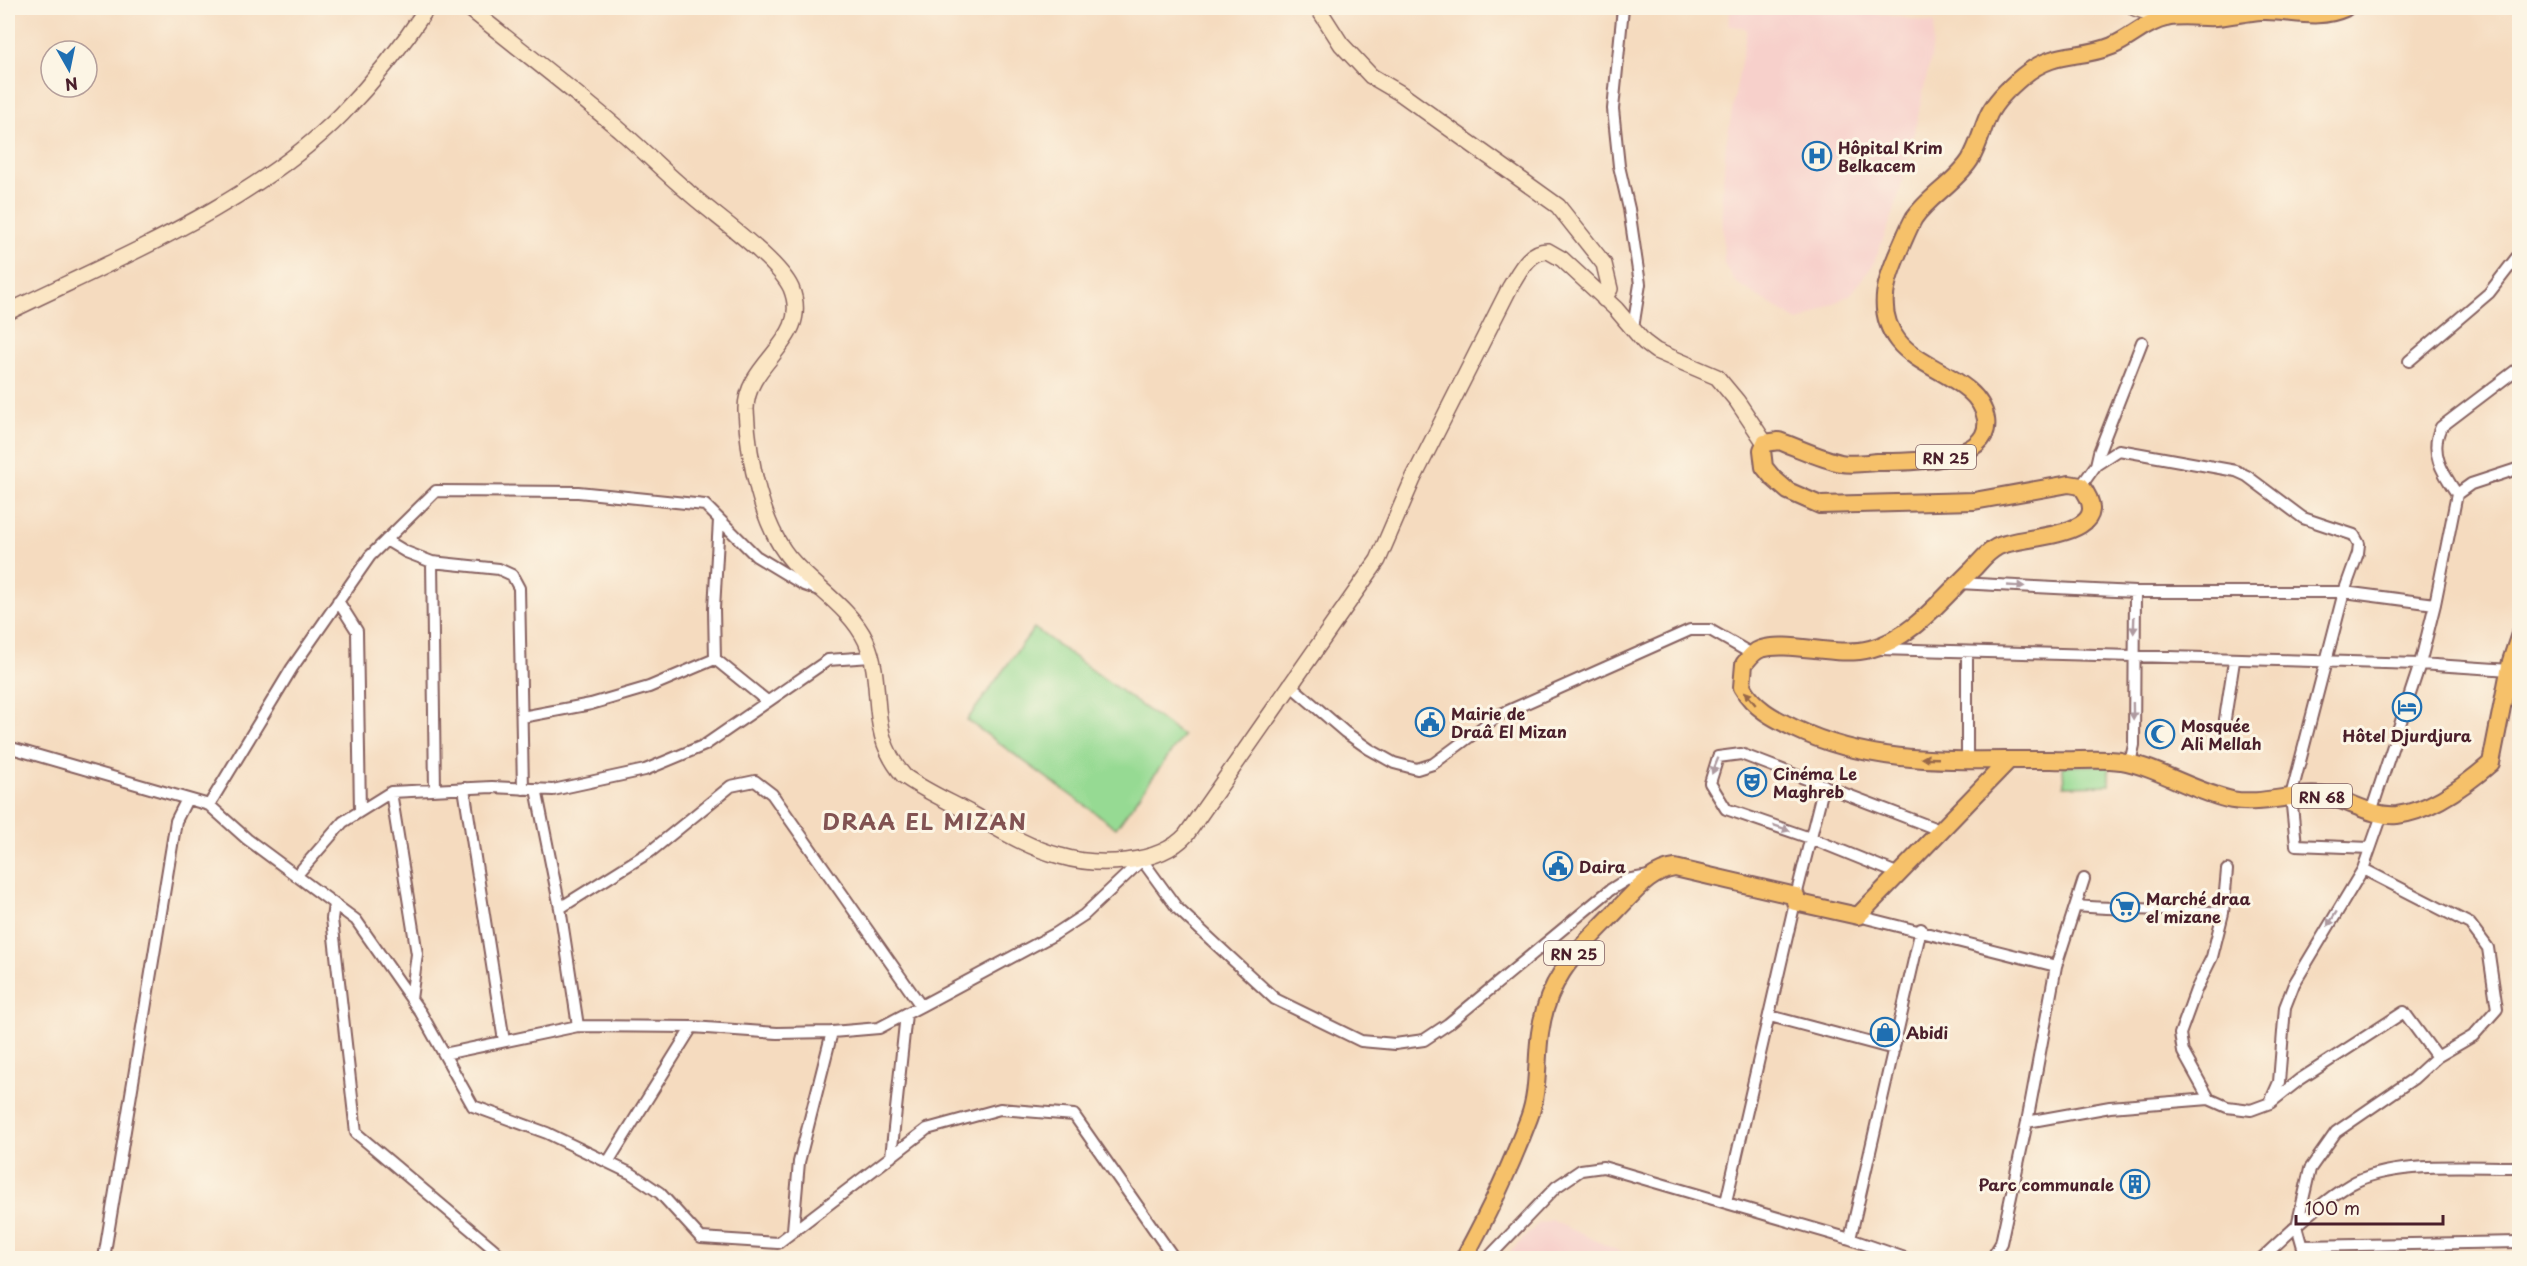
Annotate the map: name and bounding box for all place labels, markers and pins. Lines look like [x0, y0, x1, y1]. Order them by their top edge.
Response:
place label: Hôpital Krim Belkacem [1838, 135, 1943, 177]
hospital icon: Hôpital Krim Belkacem [1801, 140, 1833, 172]
hotel icon: Hôtel Djurdjura [2391, 691, 2423, 723]
place label: Mairie de Draâ El Mizan [1451, 701, 1567, 743]
public building icon: Mairie de Draâ El Mizan [1414, 706, 1446, 738]
place label: Mosquée Ali Mellah [2181, 713, 2262, 755]
mosque icon: Mosquée Ali Mellah [2144, 718, 2176, 750]
place label: Hôtel Djurdjura [2342, 723, 2472, 747]
place label: Cinéma Le Maghreb [1773, 761, 1857, 803]
theatre icon: Cinéma Le Maghreb [1736, 766, 1768, 798]
public building icon: Daira [1542, 850, 1574, 882]
place label: Daira [1579, 854, 1626, 878]
place label: Marché draa el mizane [2146, 886, 2251, 928]
supermarket icon: Marché draa el mizane [2109, 891, 2141, 923]
shop icon: Abidi [1869, 1016, 1901, 1048]
place label: Abidi [1906, 1020, 1948, 1044]
building icon: Parc communale [2119, 1168, 2151, 1200]
place label: Parc communale [1978, 1172, 2114, 1196]

